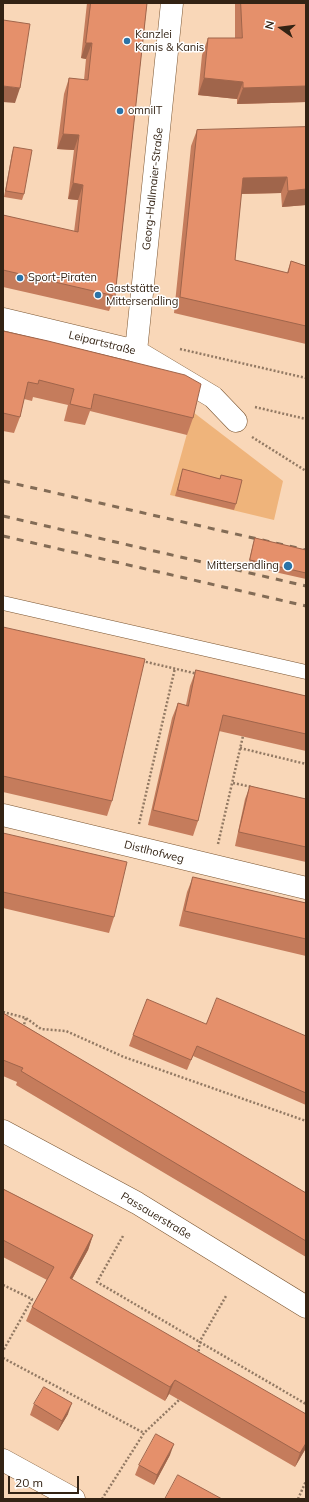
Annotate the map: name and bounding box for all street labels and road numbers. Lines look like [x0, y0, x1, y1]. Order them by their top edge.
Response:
street label: Georg-Hallmaier-Straße [140, 127, 166, 251]
street label: Leipartstraße [67, 328, 137, 358]
street label: Distlhofweg [123, 838, 185, 866]
street label: Passauerstraße [118, 1190, 194, 1242]

